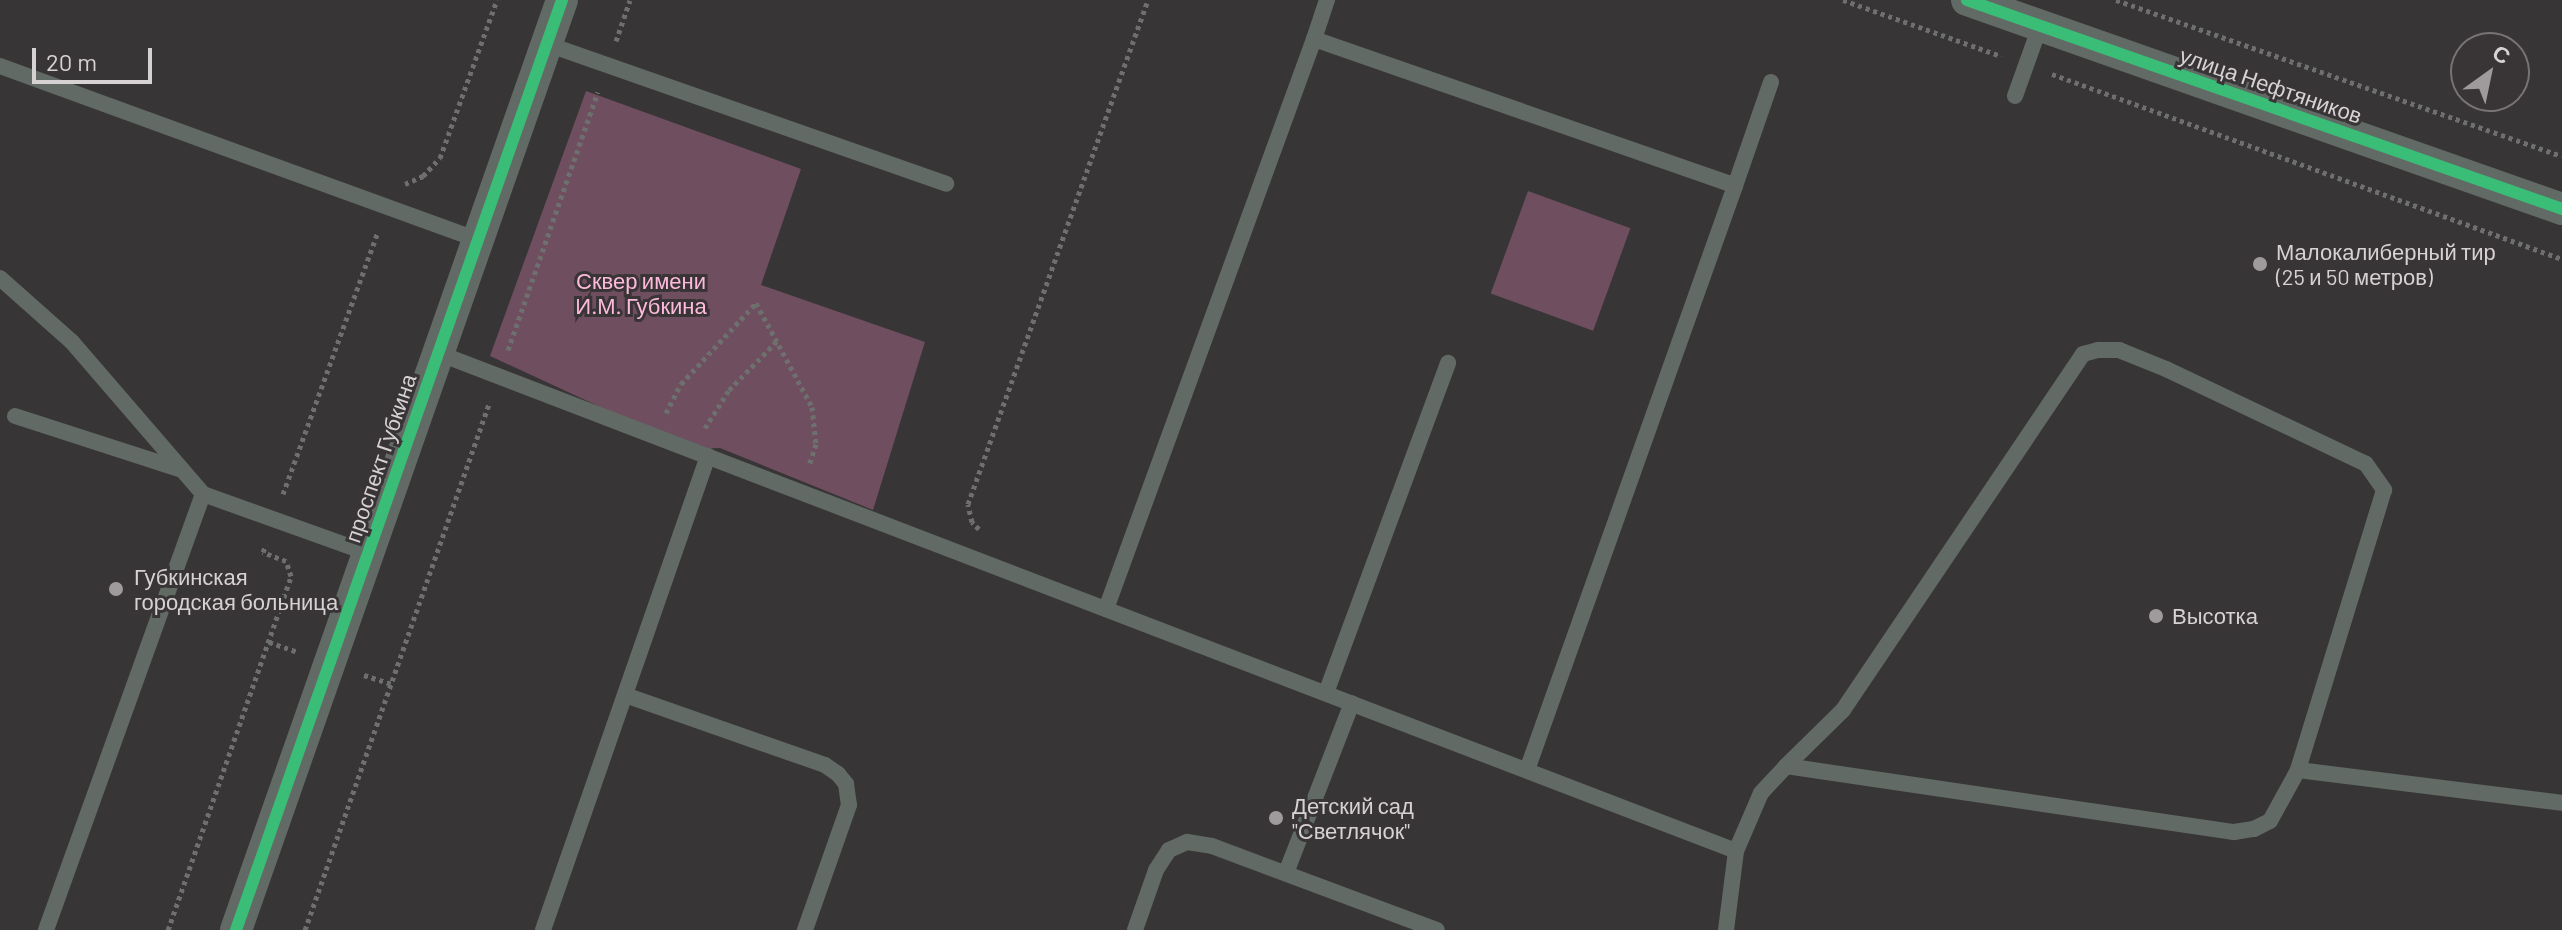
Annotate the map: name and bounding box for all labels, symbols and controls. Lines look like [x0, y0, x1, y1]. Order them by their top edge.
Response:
scale bar [36, 32, 156, 82]
north arrow [2450, 32, 2530, 112]
text: С [2488, 38, 2516, 69]
street label: улица Нефтяников [2176, 41, 2366, 129]
text: 20 m [46, 47, 97, 76]
place label: Малокалиберный тир (25 и 50 метров) [2276, 238, 2496, 290]
marker: Малокалиберный тир (25 и 50 метров) [2251, 255, 2269, 273]
park label: Сквер имени И.М. Губкина [575, 267, 707, 318]
street label: проспект Губкина [339, 370, 421, 546]
place label: Губкинская городская больница [134, 563, 338, 614]
marker: Губкинская городская больница [105, 578, 127, 600]
place label: Высотка [2172, 603, 2258, 629]
marker: Высотка [2147, 607, 2165, 625]
place label: Детский сад "Светлячок" [1292, 792, 1414, 844]
marker: Детский сад "Светлячок" [1267, 809, 1285, 827]

